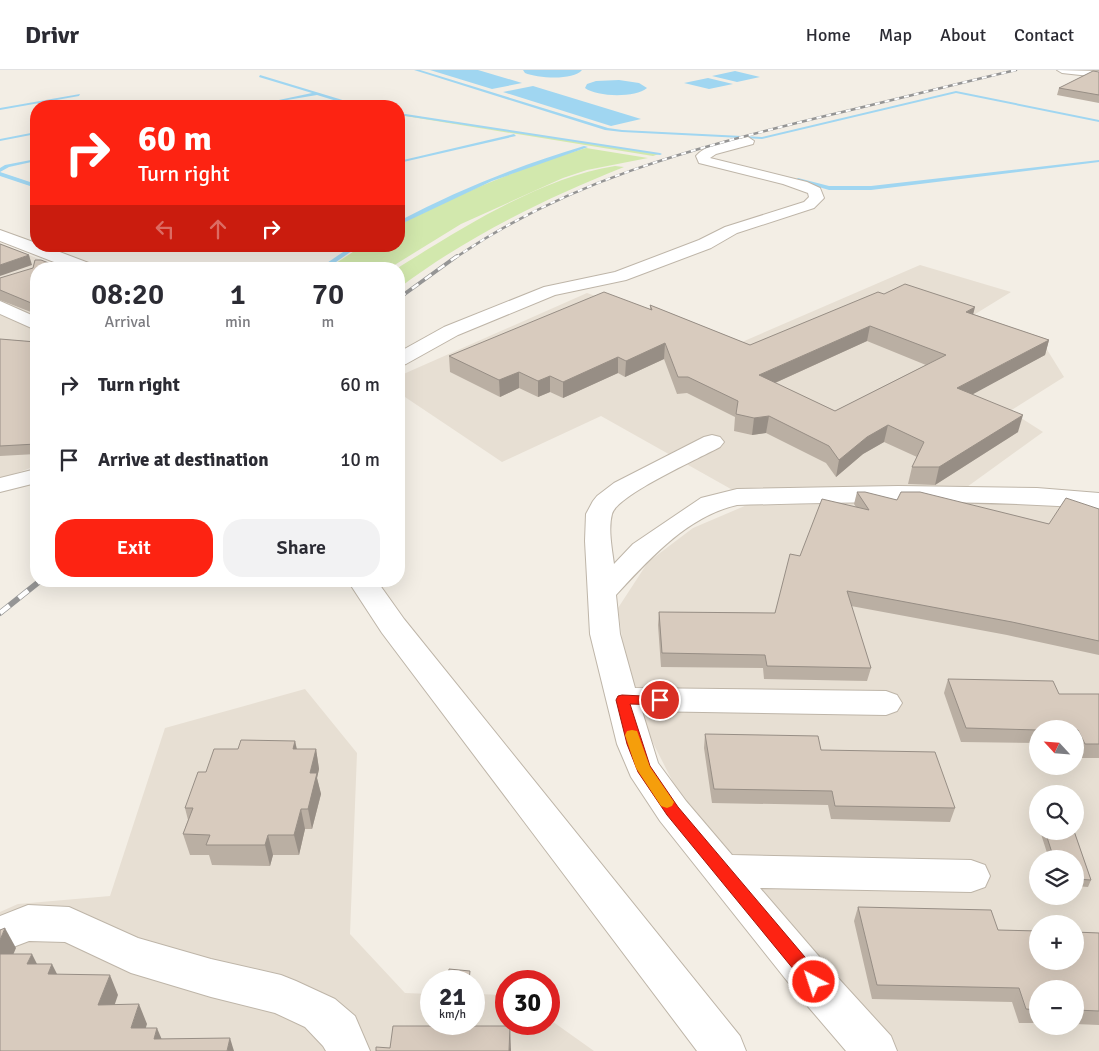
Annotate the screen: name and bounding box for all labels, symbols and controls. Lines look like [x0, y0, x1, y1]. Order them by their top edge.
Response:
text: Drivr [25, 20, 79, 50]
text: Home [806, 24, 851, 46]
text: Map [879, 24, 912, 46]
text: About [940, 24, 986, 46]
text: Contact [1014, 24, 1074, 46]
text: 60 m [138, 117, 212, 160]
icon: right [55, 120, 120, 185]
text: Turn right [138, 160, 230, 187]
icon: left [151, 215, 179, 243]
icon: ahead [204, 215, 232, 243]
icon: right [257, 215, 285, 243]
text: 08:20 [91, 276, 164, 313]
text: 1 [230, 276, 246, 313]
text: 70 [312, 276, 344, 313]
text: Arrival [104, 312, 151, 332]
text: min [225, 312, 251, 332]
text: m [322, 312, 334, 332]
icon: right [55, 371, 83, 399]
text: Turn right [98, 373, 180, 397]
text: 60 m [340, 373, 380, 397]
icon: arrive [55, 446, 83, 474]
text: Arrive at destination [98, 448, 269, 472]
text: 10 m [340, 448, 380, 472]
button: Exit [55, 519, 213, 577]
button: Share [223, 519, 380, 577]
pin [639, 679, 681, 721]
icon: arrive [646, 686, 674, 714]
north arrow [1029, 720, 1084, 775]
map controls [1029, 720, 1084, 1035]
button: search [1029, 785, 1084, 840]
button: layers [1029, 850, 1084, 905]
button: + [1029, 915, 1084, 970]
position arrow [787, 955, 839, 1007]
speed limit sign: 30 [495, 970, 560, 1035]
button: − [1029, 980, 1084, 1035]
text: 21 [439, 981, 466, 1012]
text: km/h [439, 1007, 466, 1022]

